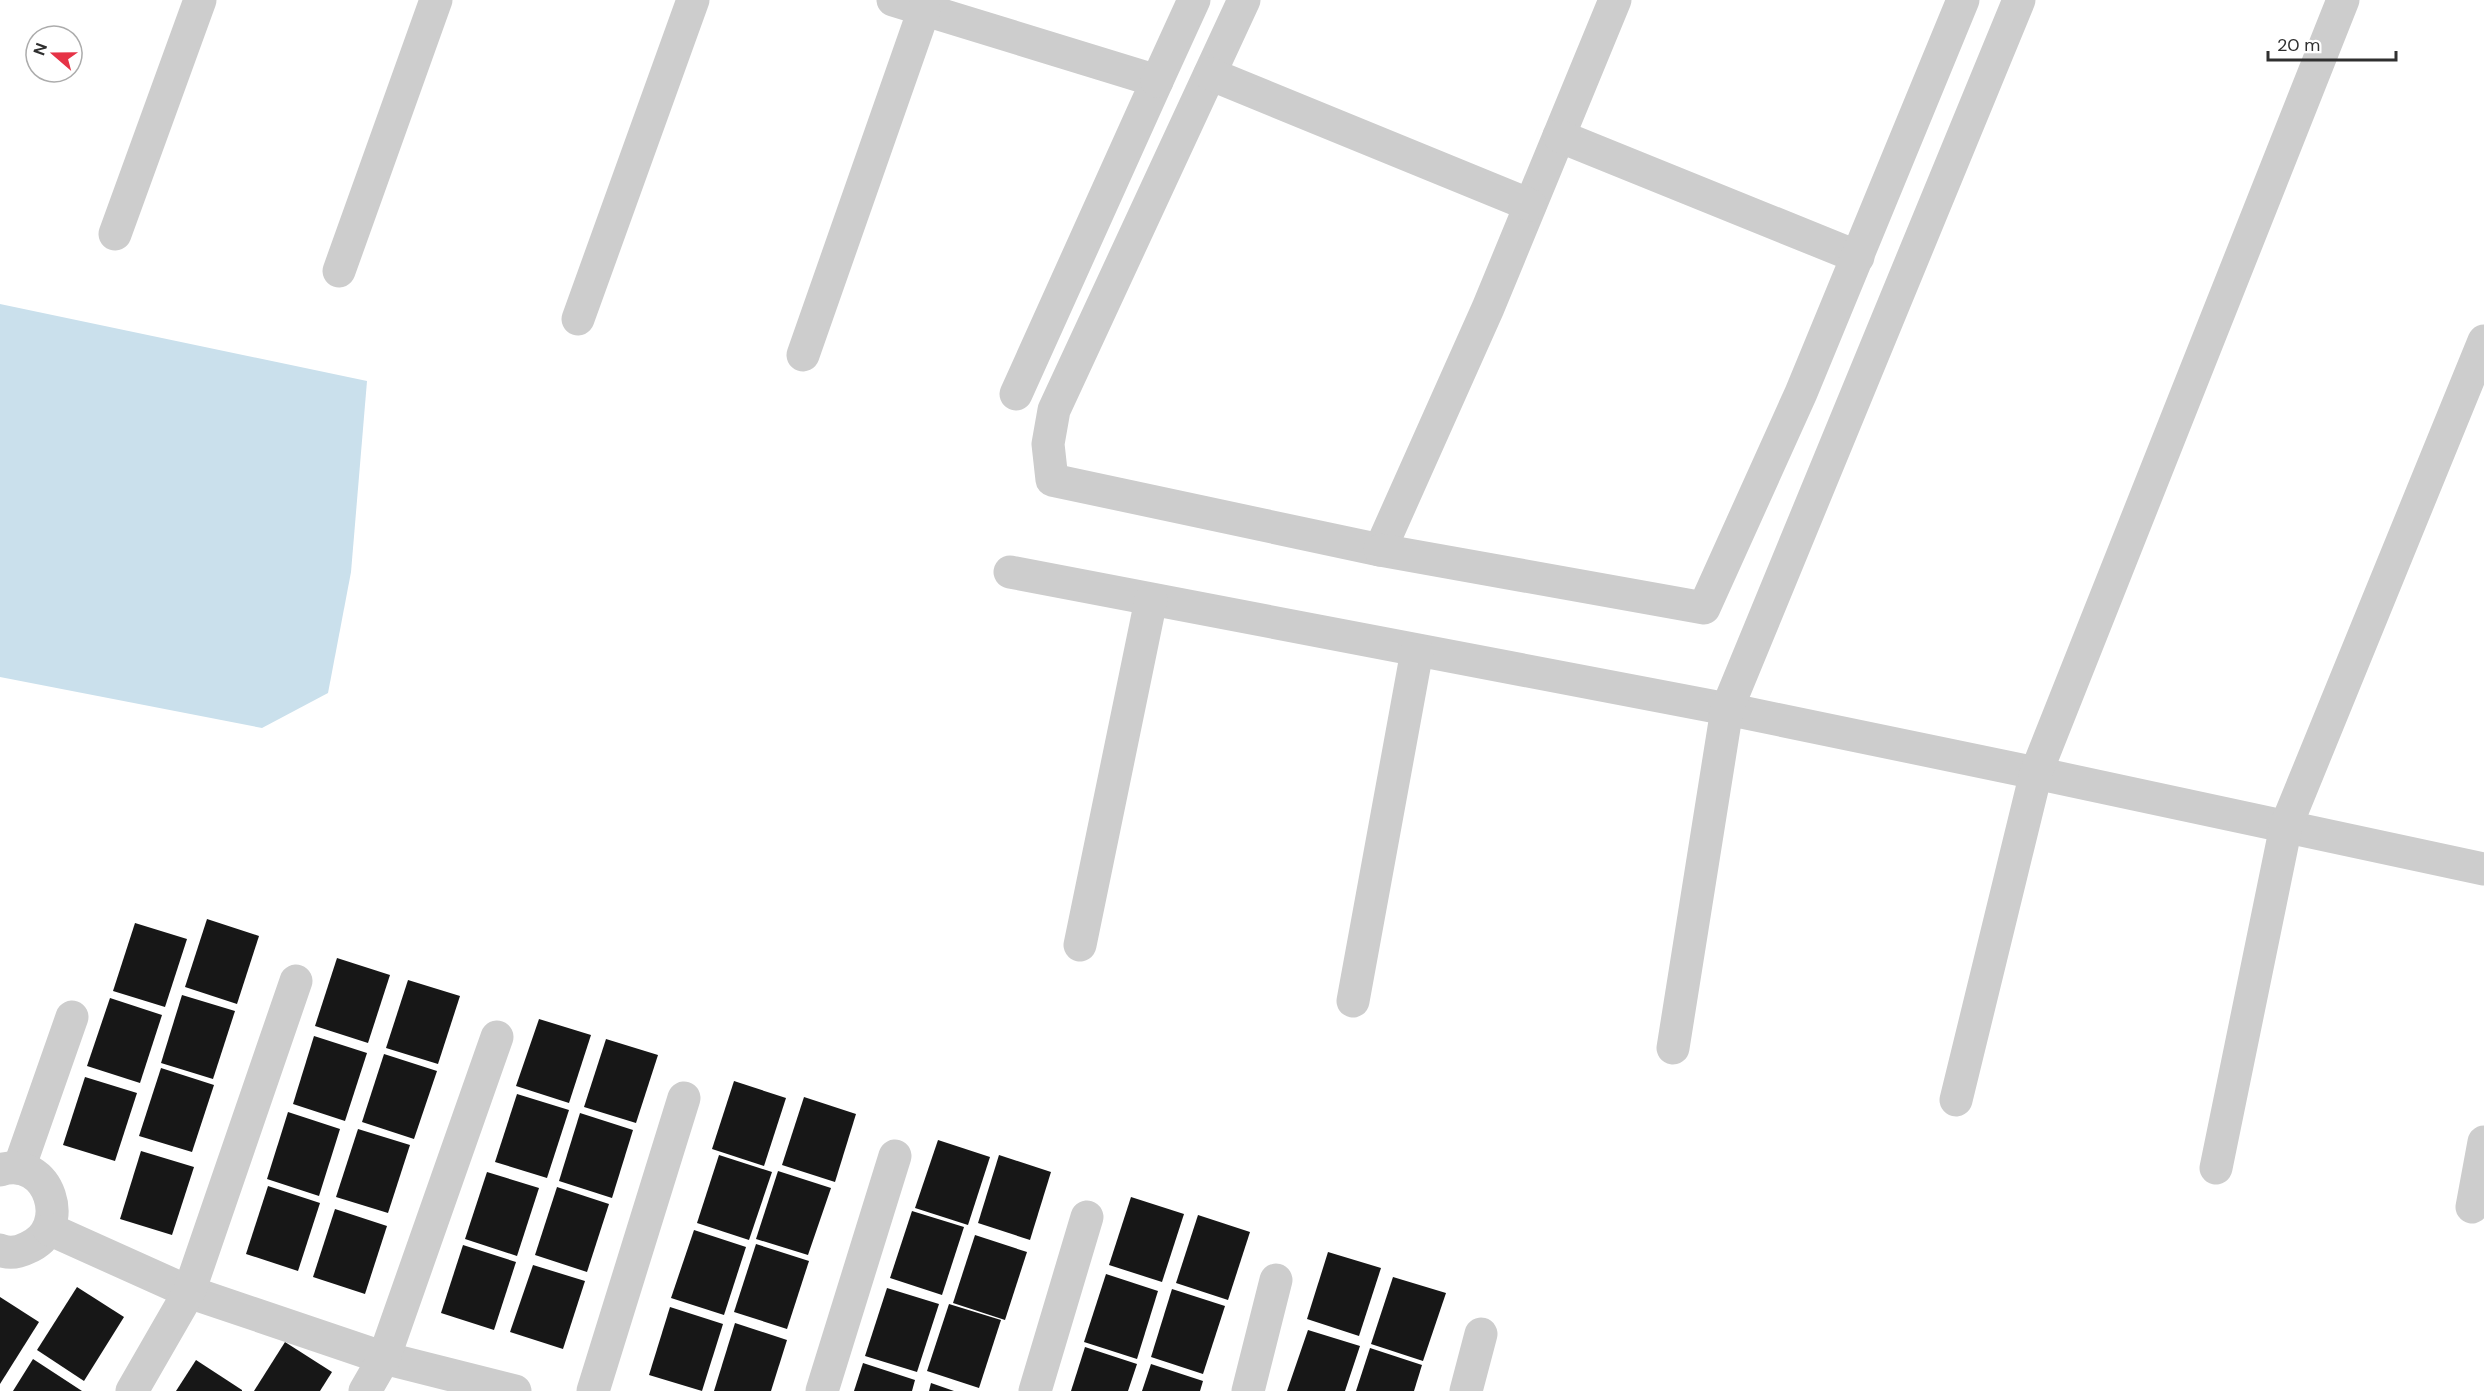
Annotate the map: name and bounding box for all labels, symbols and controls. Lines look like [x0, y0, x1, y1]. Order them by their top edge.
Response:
north arrow [24, 24, 84, 84]
scale bar [2268, 24, 2396, 62]
text: 20 m [2277, 33, 2320, 57]
text: N [29, 40, 52, 58]

